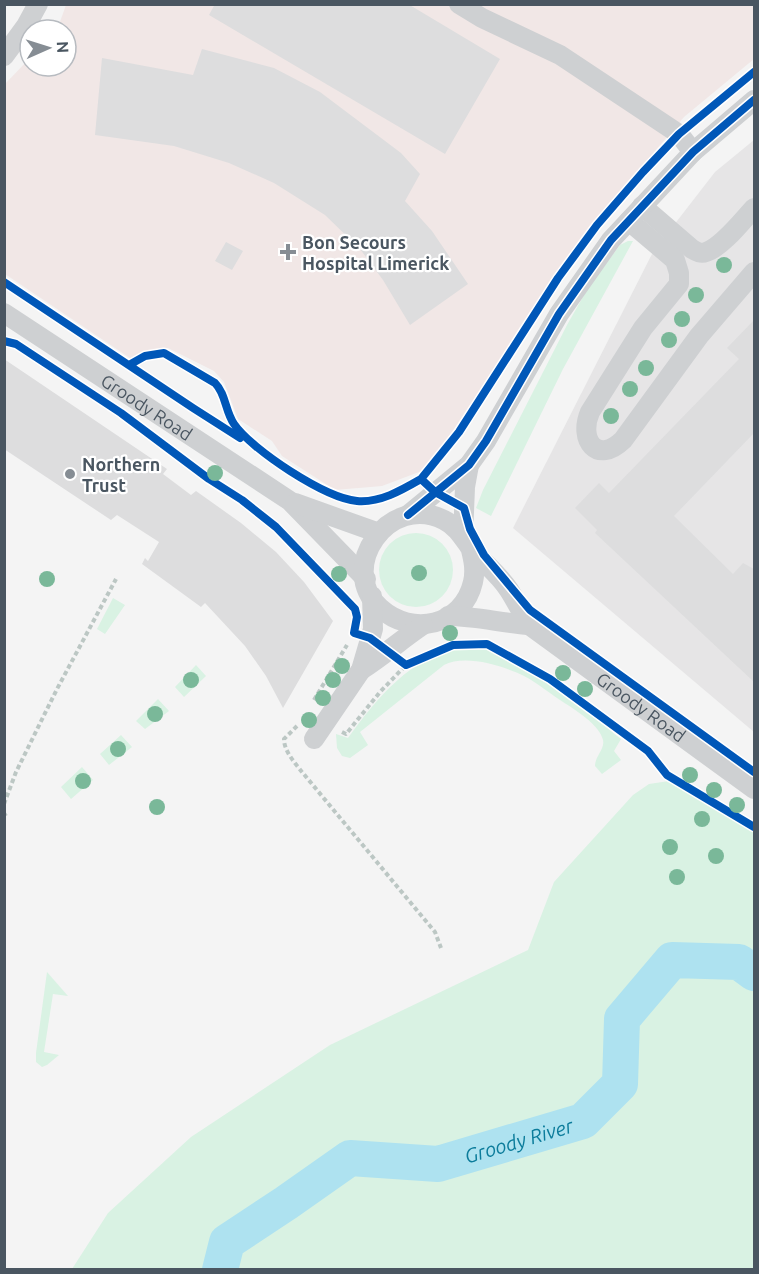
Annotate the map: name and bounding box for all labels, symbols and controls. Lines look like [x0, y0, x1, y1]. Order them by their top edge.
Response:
north arrow [18, 18, 78, 78]
text: N [54, 41, 72, 54]
place label: Bon Secours Hospital Limerick [302, 232, 449, 273]
marker: Bon Secours Hospital Limerick [279, 243, 297, 261]
street label: Groody Road [98, 370, 196, 444]
place label: Northern Trust [82, 454, 160, 495]
marker: Northern Trust [63, 467, 77, 481]
street label: Groody Road [593, 668, 689, 746]
water label: Groody River [462, 1113, 577, 1167]

